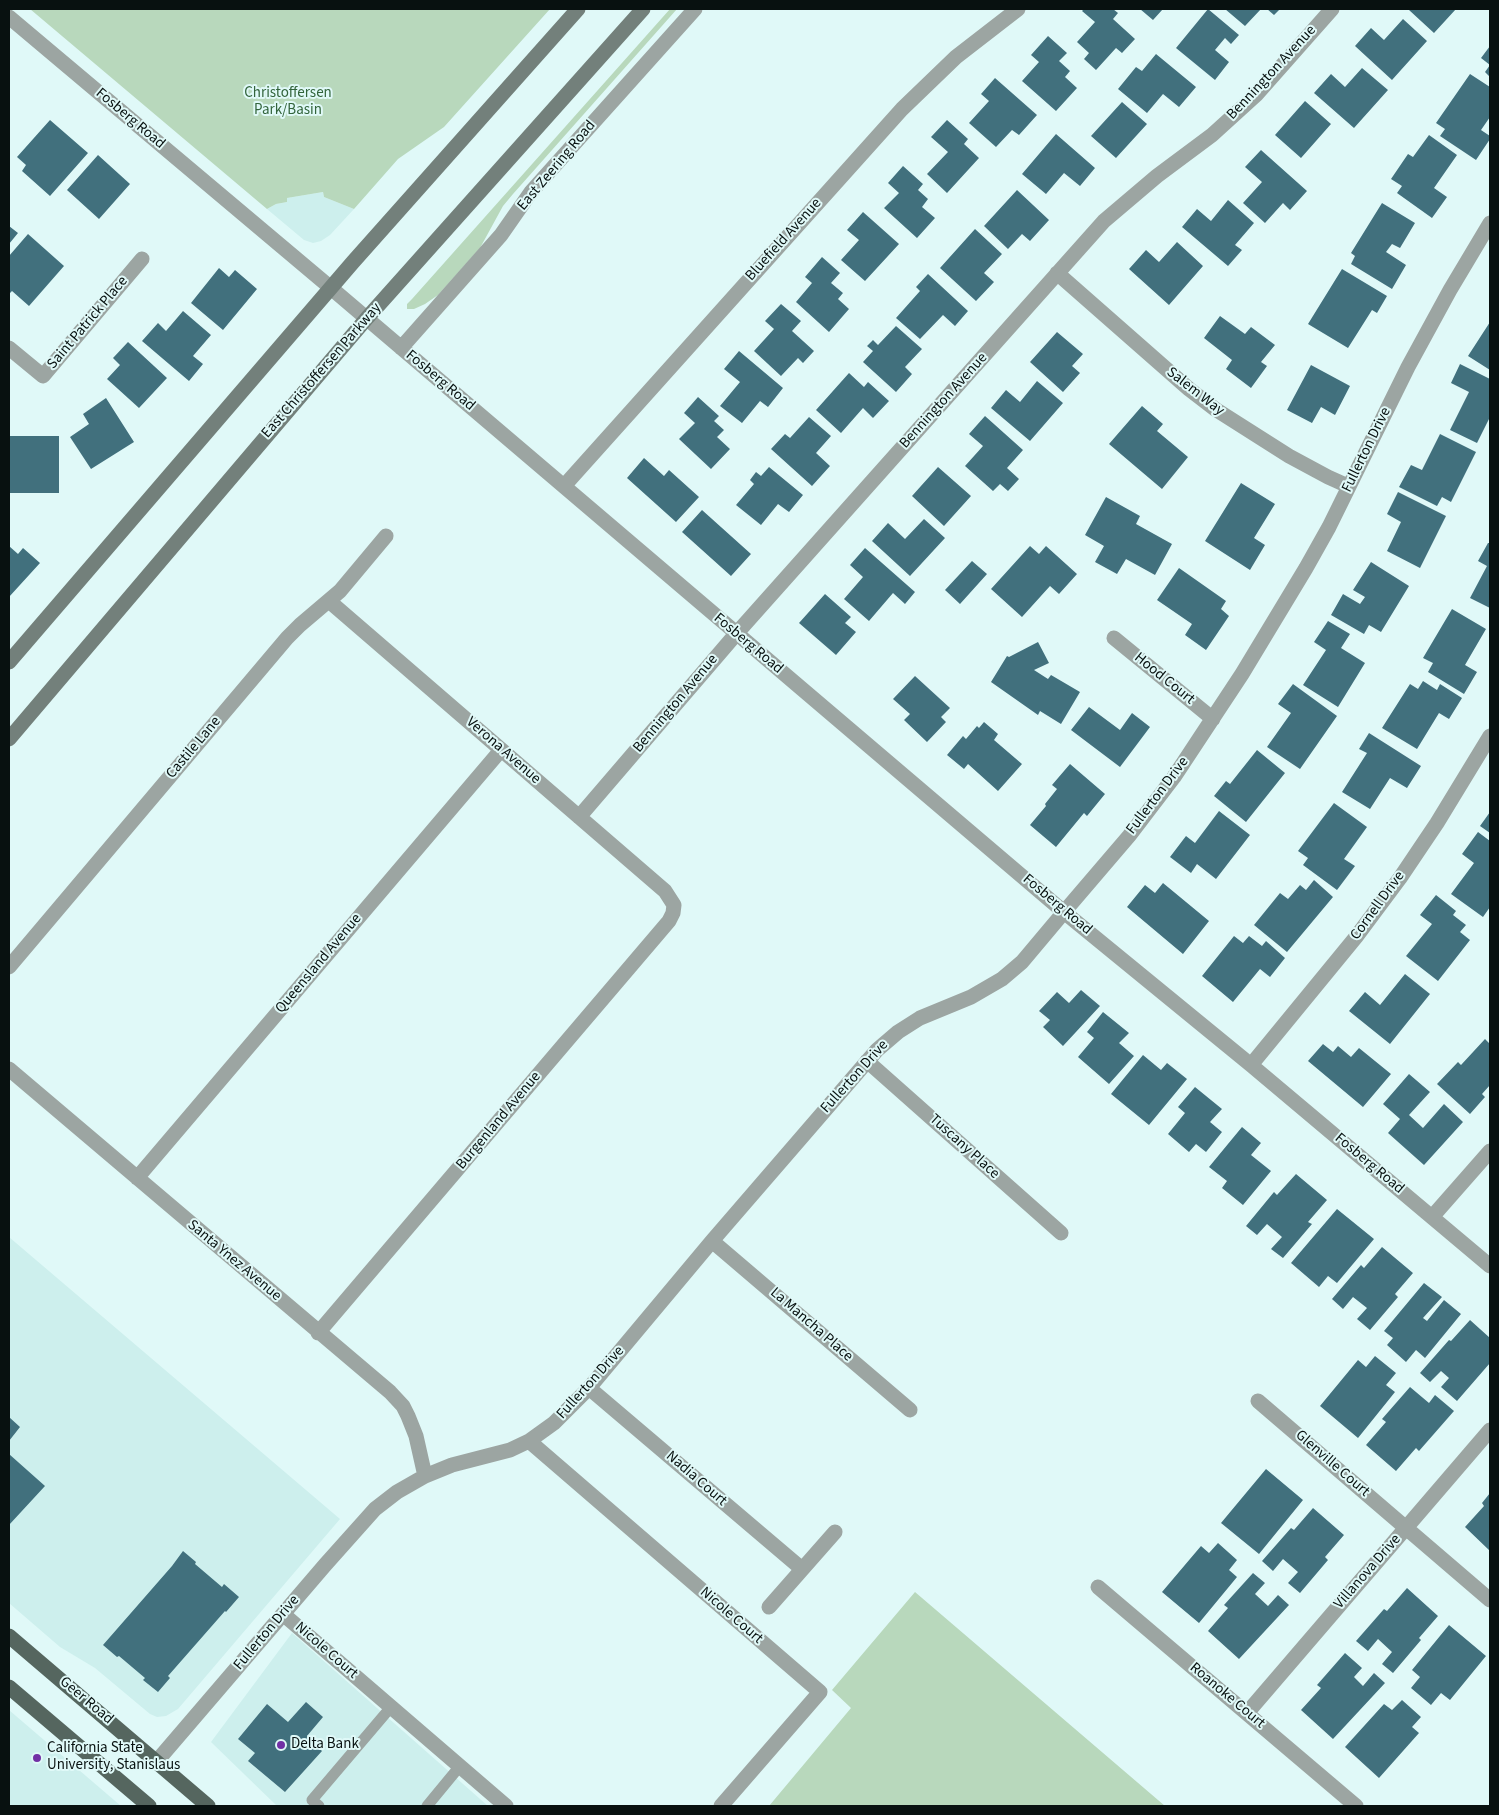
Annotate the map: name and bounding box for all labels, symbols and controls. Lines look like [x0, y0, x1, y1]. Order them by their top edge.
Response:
street label: Bennington Avenue [1224, 22, 1320, 124]
street label: Fosberg Road [92, 85, 168, 153]
park label: Christoffersen Park/Basin [244, 85, 332, 120]
street label: East Zeering Road [514, 117, 600, 215]
street label: Bluefield Avenue [742, 195, 826, 285]
street label: Saint Patrick Place [44, 273, 132, 373]
street label: East Christoffersen Parkway [258, 300, 386, 442]
street label: Fosberg Road [402, 347, 478, 415]
street label: Bennington Avenue [896, 349, 992, 453]
street label: Salem Way [1163, 364, 1227, 420]
street label: Fullerton Drive [1339, 405, 1395, 495]
street label: Fosberg Road [710, 610, 786, 678]
street label: Hood Court [1130, 649, 1198, 709]
street label: Bennington Avenue [630, 651, 722, 757]
street label: Castile Lane [163, 713, 225, 783]
street label: Verona Avenue [462, 714, 544, 788]
street label: Fullerton Drive [1123, 754, 1193, 838]
street label: Cornell Drive [1347, 868, 1409, 944]
street label: Fosberg Road [1019, 871, 1095, 939]
street label: Queensland Avenue [272, 910, 366, 1018]
street label: Fullerton Drive [817, 1037, 893, 1117]
street label: Burgenland Avenue [453, 1068, 545, 1174]
street label: Tuscany Place [925, 1111, 1003, 1183]
street label: Fosberg Road [1331, 1130, 1407, 1198]
street label: Santa Ynez Avenue [183, 1217, 285, 1305]
street label: La Mancha Place [766, 1284, 856, 1366]
street label: Fullerton Drive [553, 1343, 629, 1423]
street label: Glenville Court [1291, 1427, 1373, 1501]
street label: Nadia Court [662, 1448, 730, 1510]
street label: Villanova Drive [1331, 1531, 1405, 1613]
street label: Nicole Court [696, 1584, 766, 1648]
street label: Fullerton Drive [230, 1592, 304, 1674]
street label: Nicole Court [291, 1619, 361, 1683]
street label: Roanoke Court [1186, 1659, 1268, 1733]
street label: Geer Road [55, 1673, 117, 1729]
place label: Delta Bank [291, 1736, 359, 1754]
marker: Delta Bank [275, 1739, 287, 1751]
place label: California State University, Stanislaus [47, 1740, 180, 1775]
marker: California State University, Stanislaus [31, 1752, 43, 1764]

